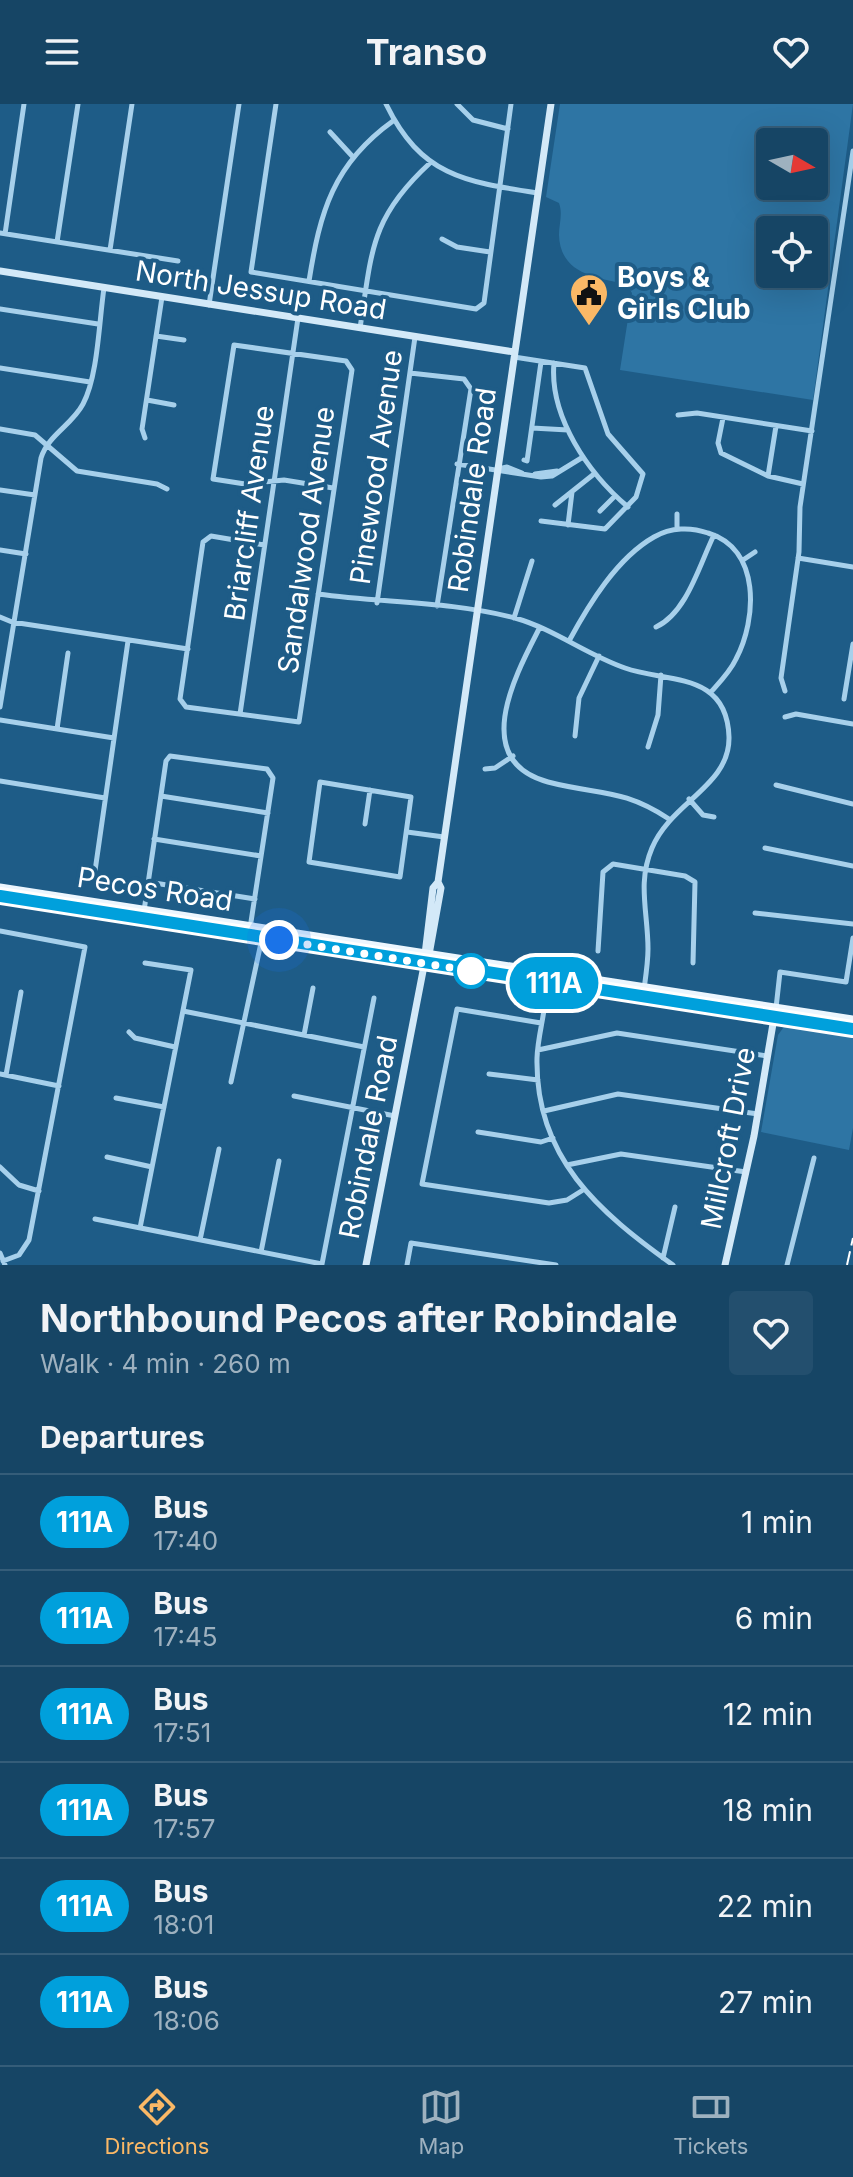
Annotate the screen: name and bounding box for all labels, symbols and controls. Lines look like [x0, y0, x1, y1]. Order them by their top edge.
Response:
icon: menu [40, 30, 84, 74]
text: Transo [366, 30, 487, 74]
icon: heart [769, 30, 813, 74]
north arrow [756, 128, 828, 200]
map controls [756, 128, 828, 288]
button: locate [756, 216, 828, 288]
street label: North Jessup Road [133, 253, 389, 327]
place label: Boys & Girls Club [617, 260, 751, 326]
public building icon: Boys & Girls Club [568, 272, 610, 327]
street label: Pinewood Avenue [343, 348, 409, 586]
street label: Robindale Road [441, 386, 503, 594]
street label: Briarcliff Avenue [217, 403, 281, 623]
street label: Sandalwood Avenue [270, 404, 342, 676]
street label: Pecos Road [75, 860, 235, 918]
your location [259, 920, 299, 960]
unlabelled marker [454, 954, 488, 988]
line badge: 111A [498, 957, 610, 1009]
text: 111A [525, 966, 583, 1000]
street label: Robindale Road [332, 1033, 404, 1241]
street label: Millcroft Drive [694, 1044, 762, 1232]
button: heart [729, 1291, 813, 1375]
text: Northbound Pecos after Robindale [40, 1295, 678, 1341]
text: Walk · 4 min · 260 m [40, 1348, 291, 1379]
text: Departures [40, 1419, 205, 1455]
text: Bus [153, 1489, 208, 1525]
text: 1 min [741, 1504, 813, 1540]
text: 111A [56, 1505, 113, 1539]
text: 17:40 [153, 1525, 218, 1556]
text: Bus [153, 1585, 208, 1621]
text: 6 min [735, 1600, 813, 1636]
text: 111A [56, 1601, 113, 1635]
text: 17:45 [153, 1621, 218, 1652]
text: Bus [153, 1681, 208, 1717]
text: 12 min [723, 1696, 813, 1732]
text: 111A [56, 1697, 113, 1731]
text: 17:51 [153, 1717, 211, 1748]
text: Bus [153, 1777, 208, 1813]
text: 18 min [723, 1792, 813, 1828]
text: 111A [56, 1793, 113, 1827]
text: 17:57 [153, 1813, 216, 1844]
text: Bus [153, 1873, 208, 1909]
text: 22 min [717, 1888, 813, 1924]
text: 111A [56, 1889, 113, 1923]
text: 18:01 [153, 1909, 214, 1940]
text: Bus [153, 1969, 208, 2005]
text: 27 min [718, 1984, 813, 2020]
text: 111A [56, 1985, 113, 2019]
text: 18:06 [153, 2005, 220, 2036]
tab: Directions [105, 2085, 209, 2159]
tab: Map [419, 2085, 464, 2159]
tab: Tickets [673, 2085, 748, 2159]

